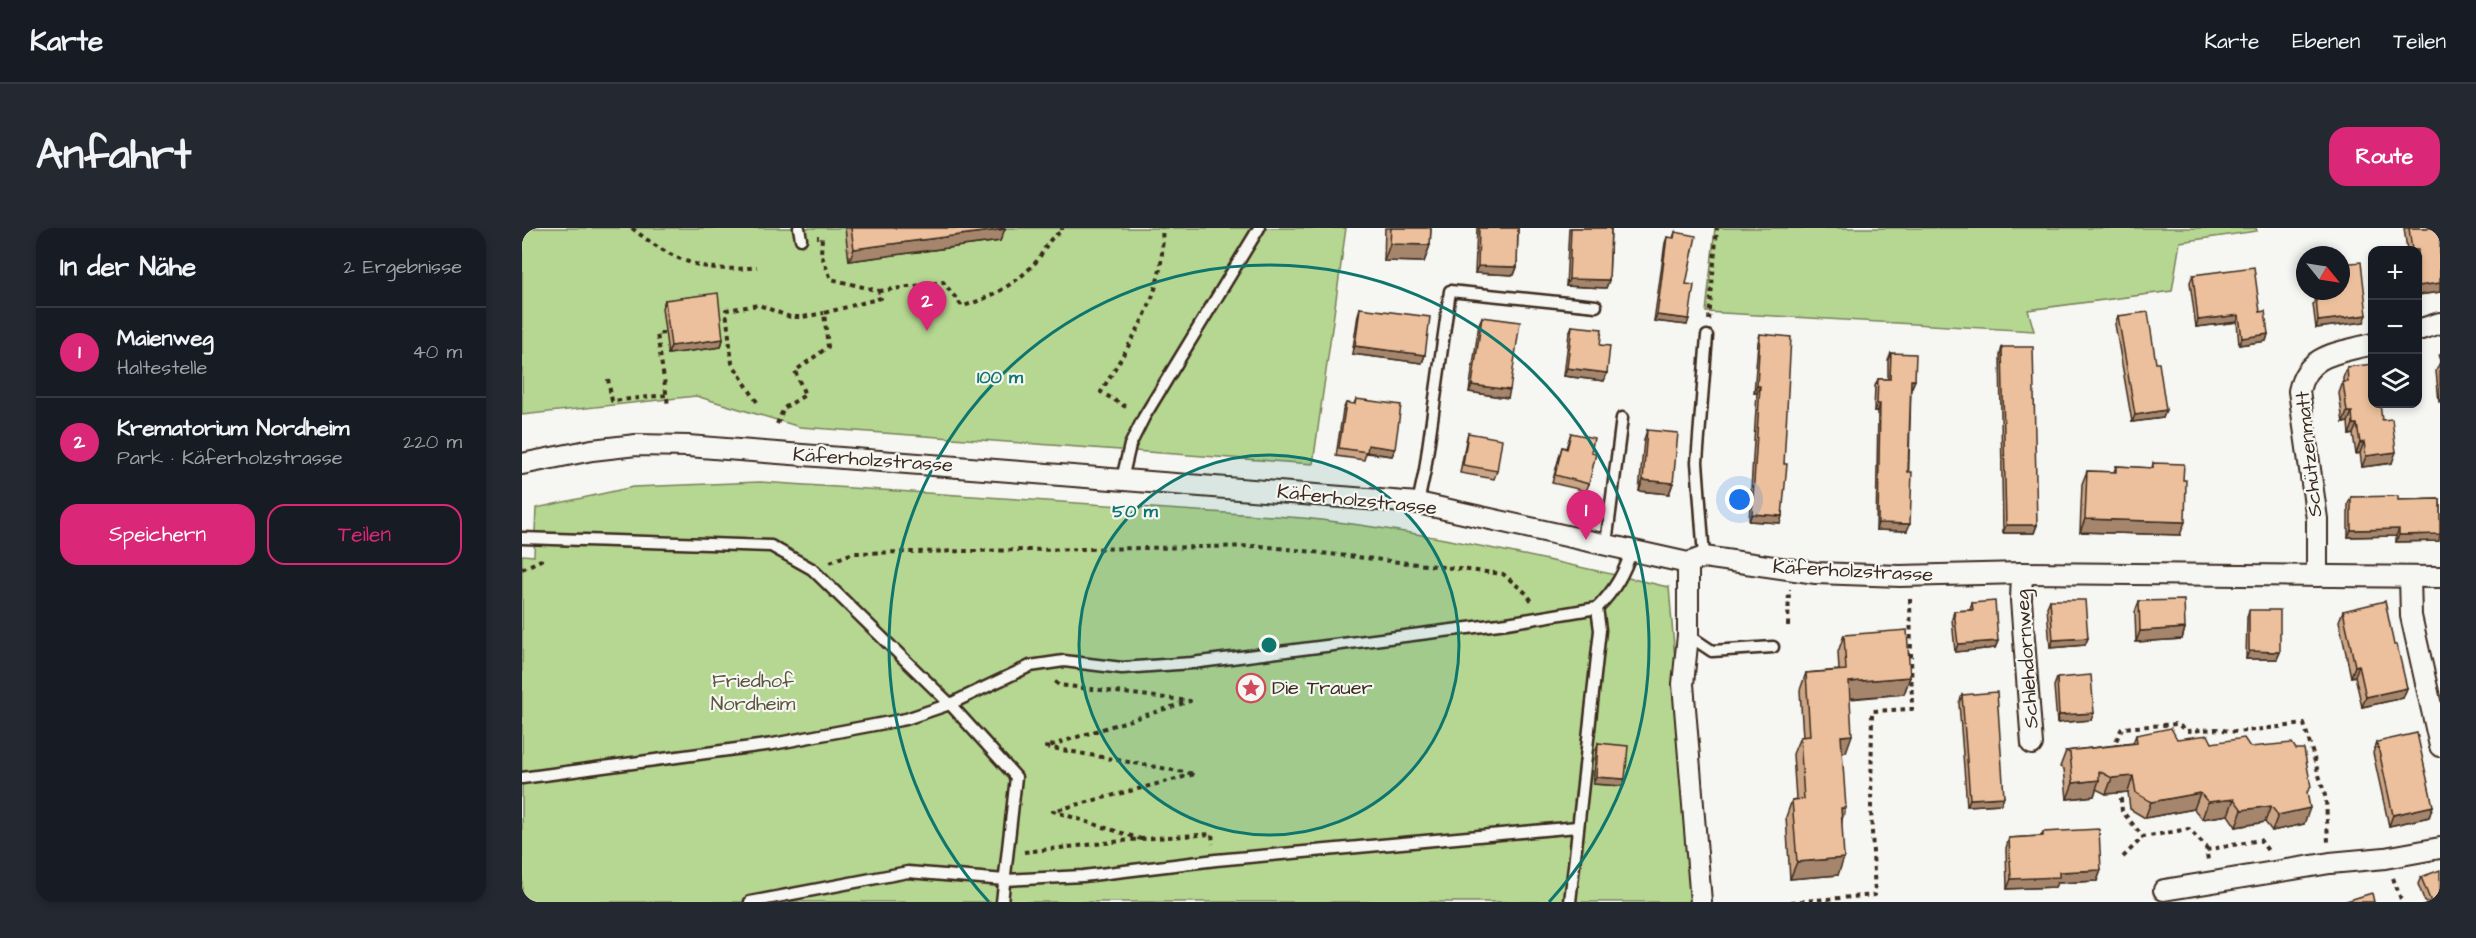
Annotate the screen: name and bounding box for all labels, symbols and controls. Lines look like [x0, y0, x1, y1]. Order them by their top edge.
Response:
text: Karte [30, 22, 103, 61]
text: Karte [2204, 27, 2259, 56]
text: Ebenen [2292, 27, 2360, 56]
text: Teilen [2393, 27, 2446, 56]
text: Anfahrt [36, 127, 191, 185]
button: Route [2329, 127, 2440, 186]
north arrow [2296, 246, 2350, 300]
map controls [2368, 246, 2422, 408]
button: + [2368, 246, 2422, 300]
text: In der Nähe [60, 249, 196, 285]
text: 2 Ergebnisse [343, 253, 462, 281]
pin: 2 [908, 282, 946, 331]
button: − [2368, 300, 2422, 354]
text: Maienweg [117, 323, 214, 354]
text: 1 [78, 338, 81, 366]
text: 40 m [412, 338, 462, 366]
text: Haltestelle [117, 354, 207, 382]
button: layers [2368, 354, 2422, 408]
text: 100 m [977, 365, 1024, 390]
street label: Schützenmatt [2288, 390, 2330, 518]
text: Krematorium Nordheim [117, 413, 349, 444]
text: 2 [74, 428, 85, 456]
text: 220 m [403, 428, 462, 456]
street label: Käferholzstrasse [792, 440, 954, 480]
text: Park · Käferholzstrasse [117, 444, 343, 472]
street label: Käferholzstrasse [1276, 478, 1438, 522]
your location [1725, 485, 1754, 514]
pin: 1 [1566, 490, 1606, 540]
text: 50 m [1112, 499, 1159, 524]
button: Speichern [60, 504, 255, 565]
button: Teilen [267, 504, 462, 565]
street label: Käferholzstrasse [1772, 553, 1934, 589]
street label: Schlehdornweg [2008, 589, 2047, 729]
centre of rings [1259, 635, 1279, 655]
park label: Friedhof Nordheim [711, 667, 796, 718]
place icon: Die Trauer [1235, 672, 1267, 704]
place label: Die Trauer [1272, 674, 1373, 702]

